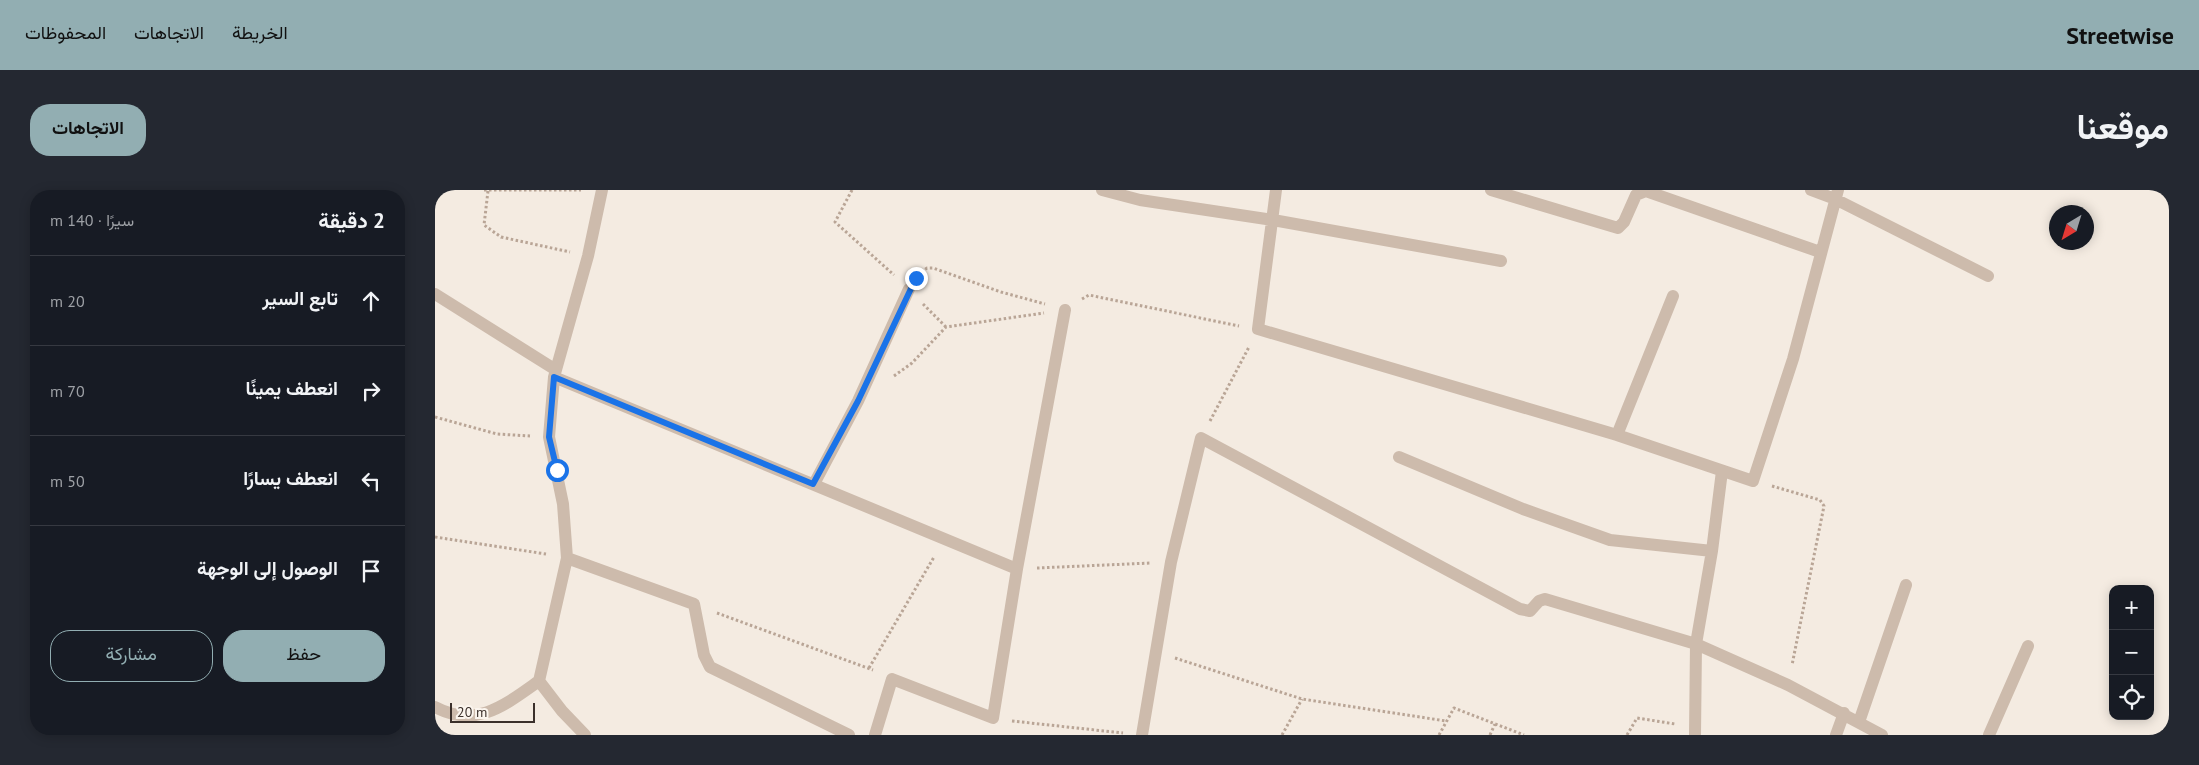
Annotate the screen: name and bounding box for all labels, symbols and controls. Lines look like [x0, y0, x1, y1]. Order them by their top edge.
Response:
text: Streetwise [2066, 20, 2174, 51]
text: المحفوظات [25, 21, 106, 44]
text: الاتجاهات [134, 21, 204, 44]
text: الخريطة [232, 21, 288, 44]
text: موقعنا [2076, 103, 2169, 149]
button: الاتجاهات [30, 104, 146, 156]
north arrow [2049, 205, 2094, 250]
text: 2 دقيقة [318, 207, 385, 234]
text: سيرًا · 140 m [50, 210, 134, 230]
route end [905, 267, 928, 290]
text: تابع السير [262, 286, 338, 310]
icon: ahead [357, 287, 385, 315]
text: 20 m [50, 291, 85, 311]
text: انعطف يمينًا [246, 376, 338, 400]
icon: right [357, 377, 385, 405]
text: 70 m [50, 381, 85, 401]
route start [546, 459, 569, 482]
text: انعطف يسارًا [243, 466, 338, 490]
icon: left [357, 467, 385, 495]
text: 50 m [50, 471, 85, 491]
text: الوصول إلى الوجهة [197, 556, 338, 580]
icon: arrive [357, 557, 385, 585]
map controls [2109, 585, 2154, 720]
button: + [2109, 585, 2154, 630]
button: مشاركة [50, 630, 213, 682]
button: حفظ [223, 630, 385, 682]
button: − [2109, 630, 2154, 675]
button: locate [2109, 675, 2154, 720]
scale bar [450, 700, 535, 723]
text: 20 m [457, 703, 487, 721]

